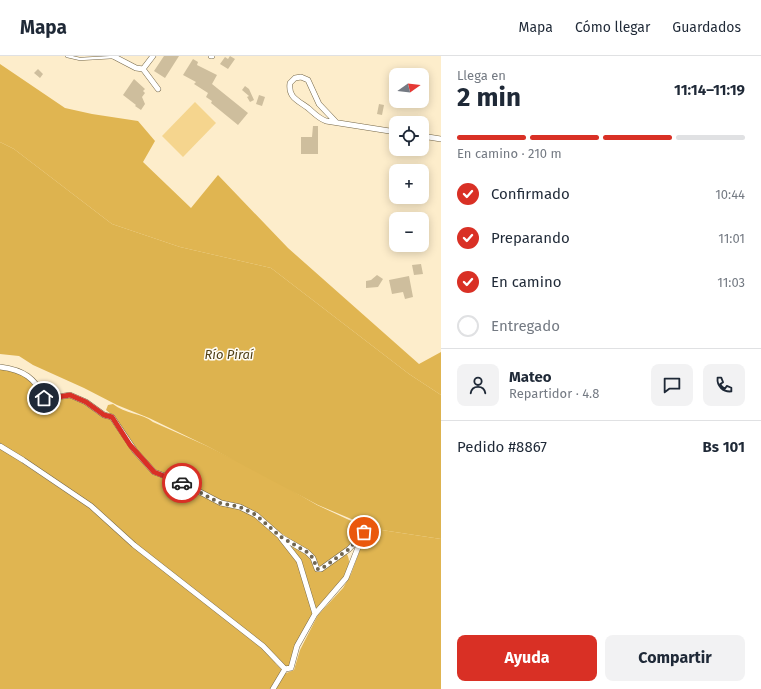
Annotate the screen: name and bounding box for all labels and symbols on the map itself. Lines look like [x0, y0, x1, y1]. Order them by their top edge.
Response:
north arrow [389, 68, 429, 108]
water label: Río Piraí [205, 347, 255, 362]
pin [27, 381, 61, 415]
courier [162, 463, 202, 503]
pin [347, 515, 381, 549]

